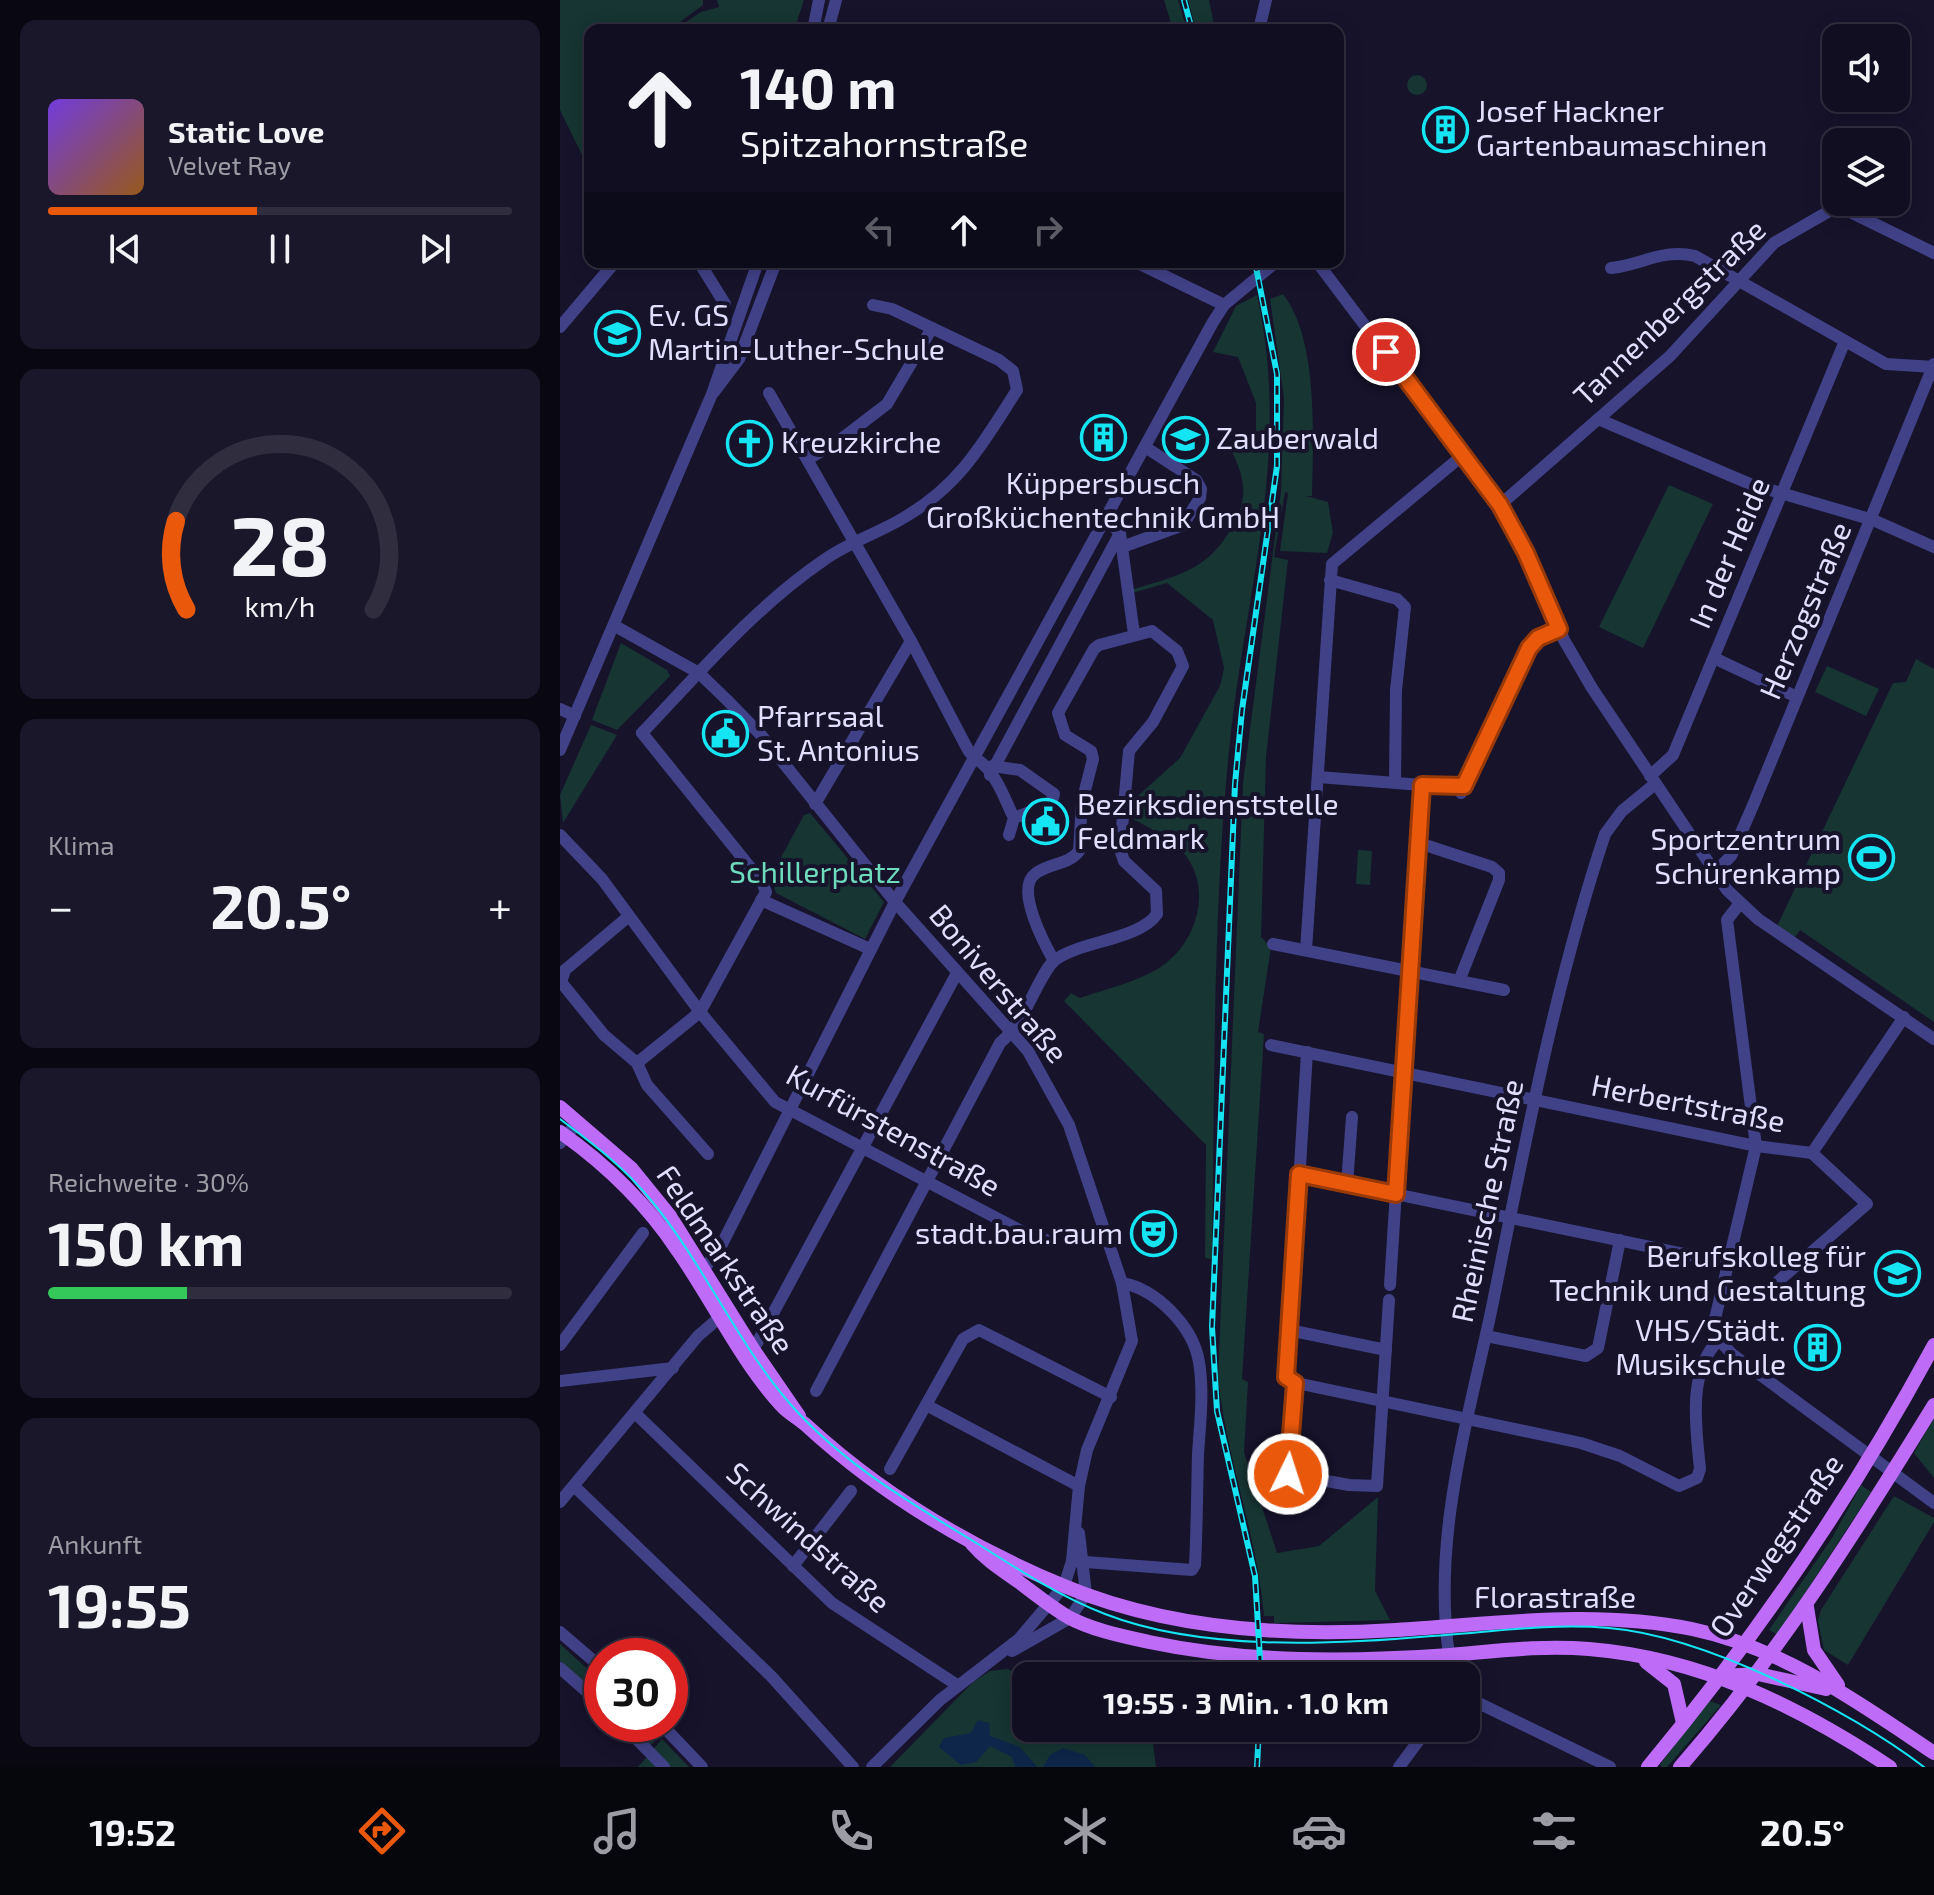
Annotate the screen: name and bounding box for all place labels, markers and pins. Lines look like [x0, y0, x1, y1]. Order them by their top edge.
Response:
place label: Josef Hackner Gartenbaumaschinen [1476, 92, 1767, 162]
building icon: Josef Hackner Gartenbaumaschinen [1421, 105, 1469, 153]
place label: Ev. GS Martin-Luther-Schule [648, 296, 945, 366]
school or university icon: Ev. GS Martin-Luther-Schule [593, 309, 641, 357]
pin [1352, 318, 1420, 386]
building icon: Küppersbusch Großküchentechnik GmbH [1079, 414, 1127, 462]
school or university icon: Zauberwald [1161, 415, 1209, 463]
church icon: Kreuzkirche [726, 419, 774, 467]
place label: Zauberwald [1216, 419, 1379, 455]
place label: Kreuzkirche [781, 423, 941, 459]
place label: Küppersbusch Großküchentechnik GmbH [926, 464, 1280, 534]
place label: Pfarrsaal St. Antonius [757, 697, 920, 767]
public building icon: Pfarrsaal St. Antonius [702, 710, 750, 758]
place label: Bezirksdienststelle Feldmark [1077, 785, 1339, 855]
public building icon: Bezirksdienststelle Feldmark [1022, 798, 1070, 846]
place label: Sportzentrum Schürenkamp [1651, 820, 1841, 890]
sports icon: Sportzentrum Schürenkamp [1848, 833, 1896, 881]
theatre icon: stadt.bau.raum [1130, 1210, 1178, 1258]
place label: stadt.bau.raum [915, 1214, 1123, 1250]
place label: Berufskolleg für Technik und Gestaltung [1549, 1237, 1866, 1307]
school or university icon: Berufskolleg für Technik und Gestaltung [1873, 1250, 1921, 1298]
place label: VHS/Städt. Musikschule [1615, 1311, 1786, 1381]
building icon: VHS/Städt. Musikschule [1793, 1324, 1841, 1372]

